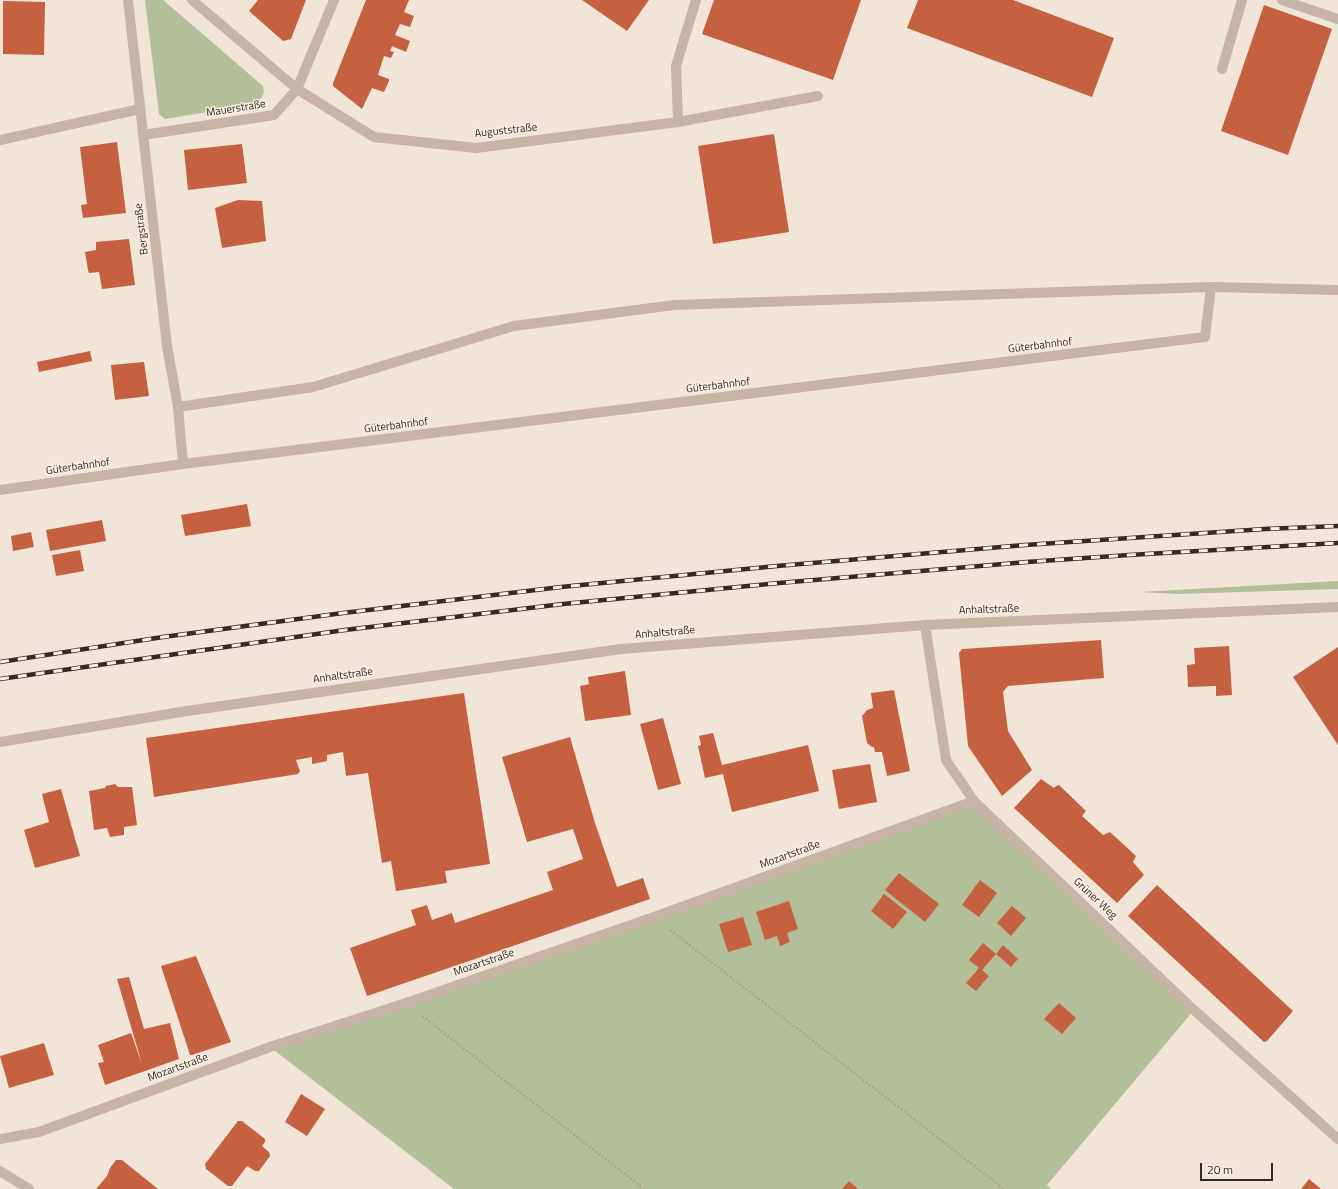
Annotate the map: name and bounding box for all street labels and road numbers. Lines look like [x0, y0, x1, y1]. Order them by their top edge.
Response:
street label: Mauerstraße [205, 98, 267, 120]
street label: Auguststraße [474, 121, 538, 141]
street label: Bergstraße [132, 202, 152, 256]
street label: Güterbahnhof [1007, 336, 1073, 356]
street label: Güterbahnhof [685, 376, 751, 396]
street label: Güterbahnhof [363, 416, 429, 436]
street label: Güterbahnhof [45, 456, 111, 478]
street label: Anhaltstraße [959, 602, 1019, 618]
street label: Anhaltstraße [634, 624, 696, 642]
street label: Anhaltstraße [312, 665, 374, 687]
street label: Mozartstraße [758, 838, 822, 872]
street label: Grüner Weg [1070, 875, 1120, 923]
street label: Mozartstraße [452, 946, 516, 980]
street label: Mozartstraße [146, 1051, 210, 1085]

